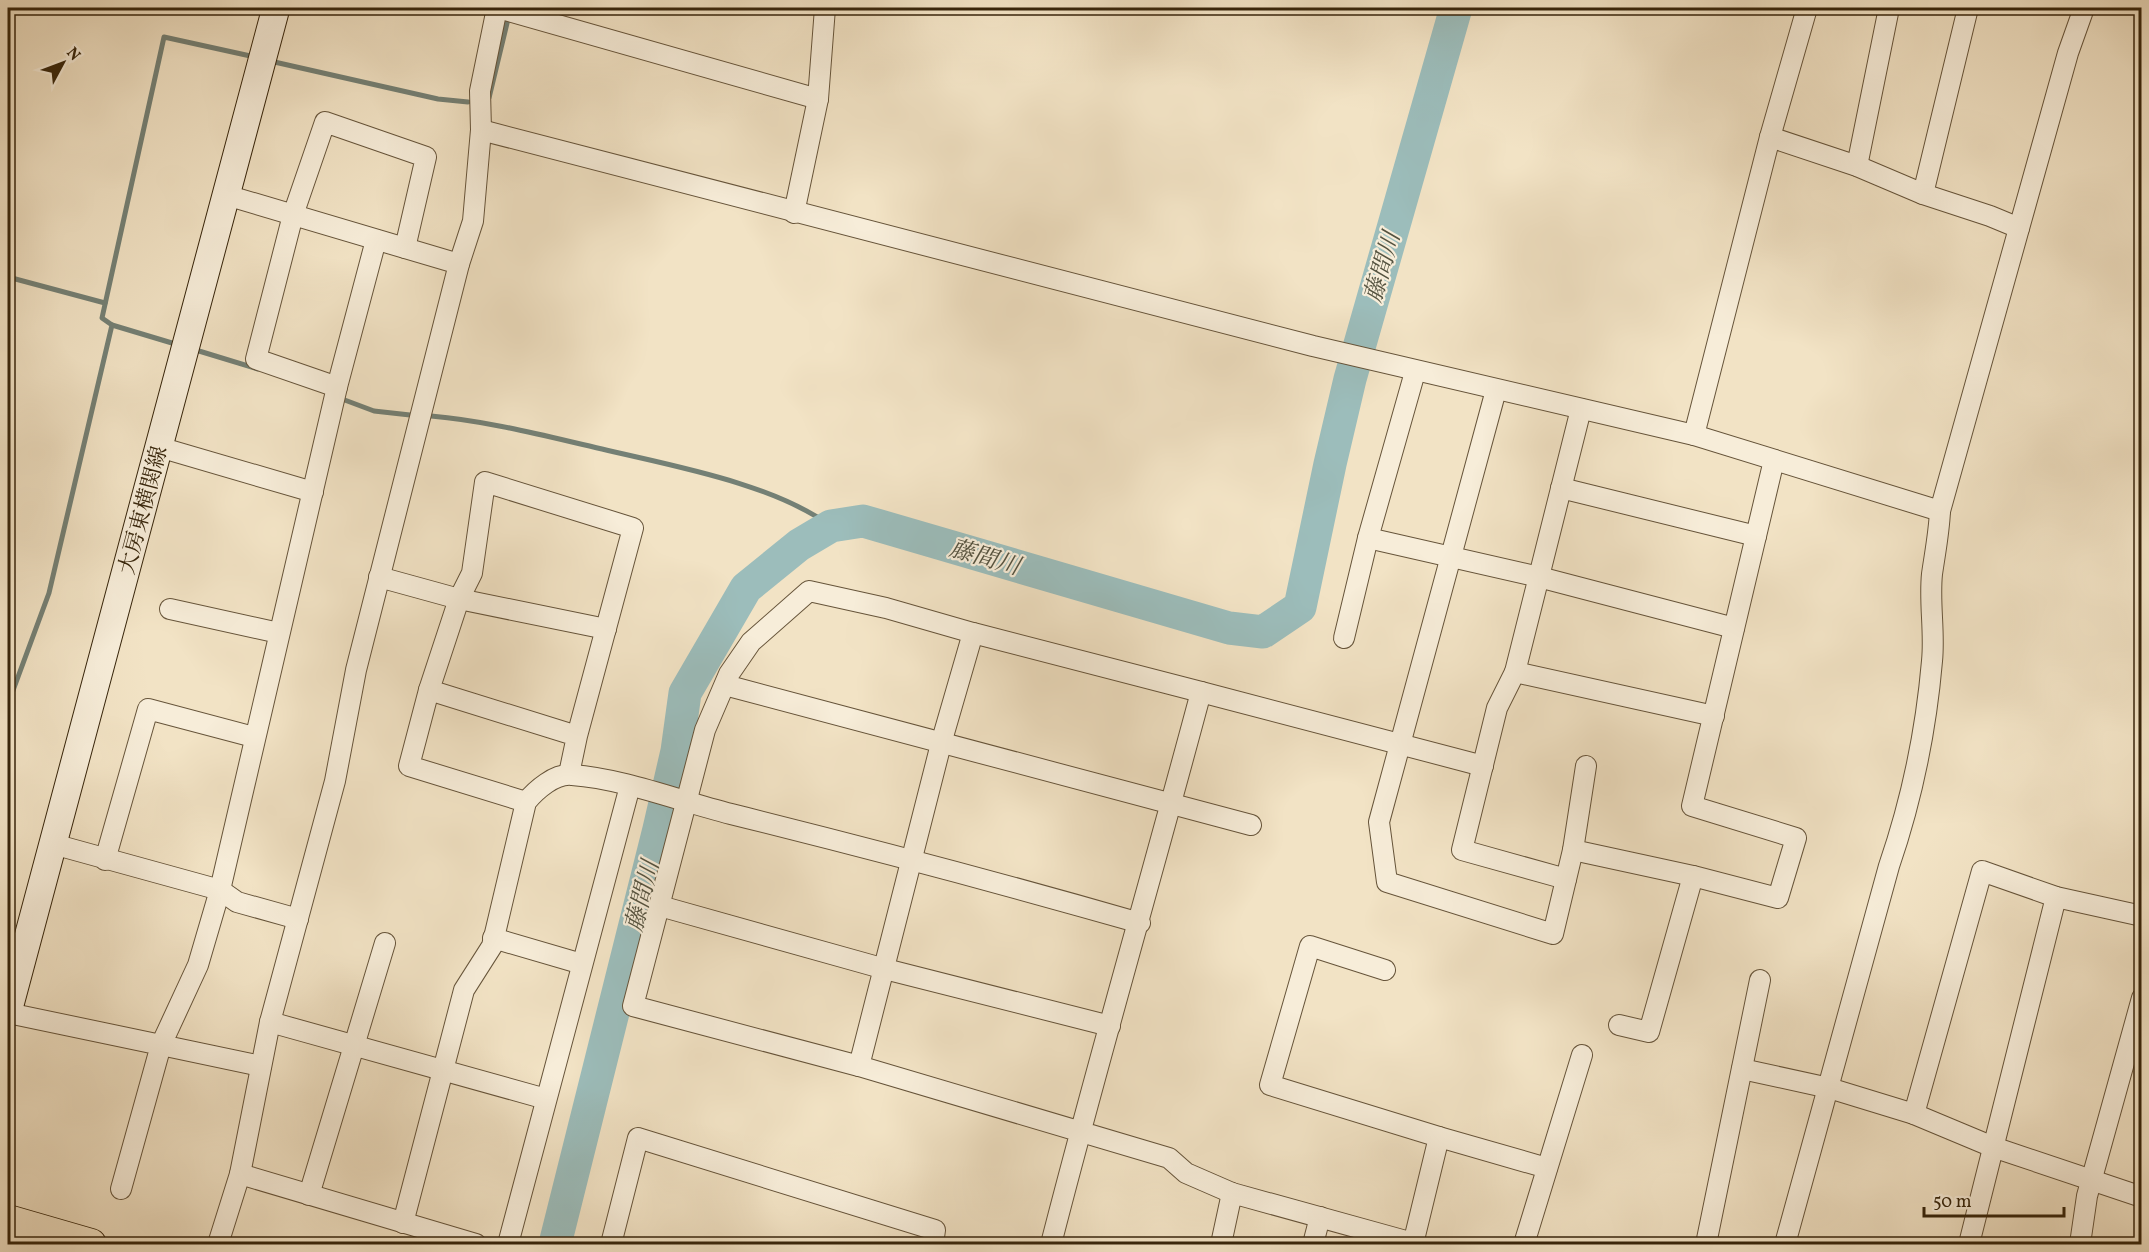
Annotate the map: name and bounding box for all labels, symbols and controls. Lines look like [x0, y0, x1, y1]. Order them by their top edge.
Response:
north arrow [33, 33, 93, 93]
text: N [61, 43, 85, 66]
water label: 藤間川 [1358, 225, 1411, 307]
street label: 大房東横関線 [112, 443, 176, 578]
water label: 藤間川 [945, 533, 1027, 586]
water label: 藤間川 [619, 855, 670, 936]
scale bar [1924, 1180, 2064, 1218]
text: 50 m [1933, 1190, 1972, 1215]

